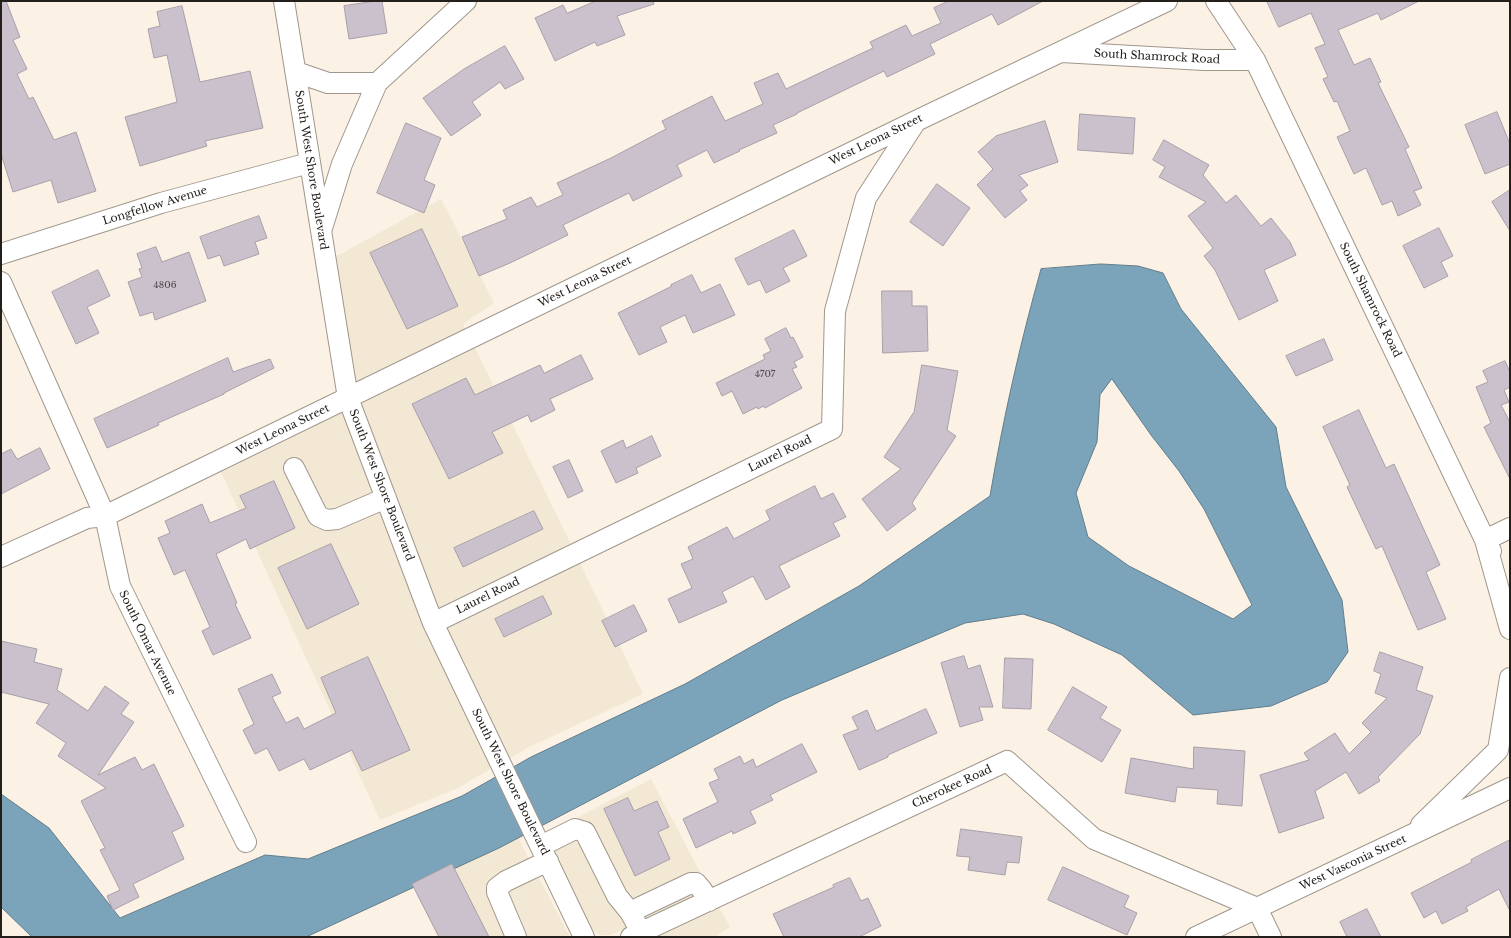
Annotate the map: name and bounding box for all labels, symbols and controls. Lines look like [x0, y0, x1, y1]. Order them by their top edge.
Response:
street label: South Shamrock Road [1093, 47, 1221, 67]
street label: South West Shore Boulevard [292, 89, 330, 251]
street label: West Leona Street [827, 112, 925, 168]
street label: Longfellow Avenue [101, 184, 209, 228]
street label: South Shamrock Road [1336, 240, 1404, 360]
street label: West Leona Street [536, 254, 634, 310]
house number: 4806 [154, 280, 176, 290]
house number: 4707 [755, 369, 775, 379]
street label: West Leona Street [234, 402, 332, 458]
street label: South West Shore Boulevard [346, 407, 416, 563]
street label: Laurel Road [746, 433, 814, 475]
street label: Laurel Road [454, 575, 522, 617]
street label: South Omar Avenue [116, 588, 178, 698]
street label: South West Shore Boulevard [469, 706, 551, 858]
street label: Cherokee Road [910, 763, 994, 811]
street label: West Vasconia Street [1298, 832, 1408, 894]

